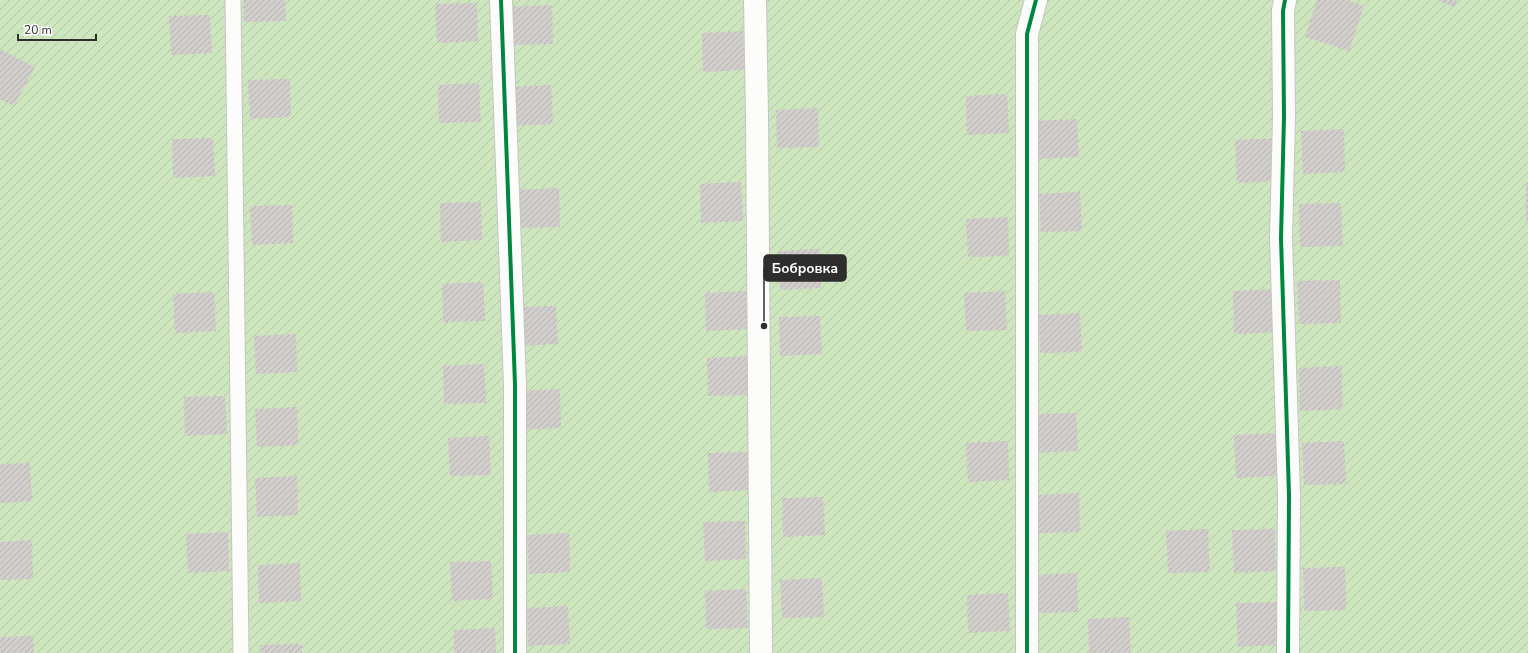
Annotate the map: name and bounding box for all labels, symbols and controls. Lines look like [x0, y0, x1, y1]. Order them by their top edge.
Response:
scale bar [18, 16, 96, 42]
text: 20 m [24, 22, 52, 38]
callout: Бобровка [764, 255, 846, 281]
text: Бобровка [772, 259, 838, 278]

